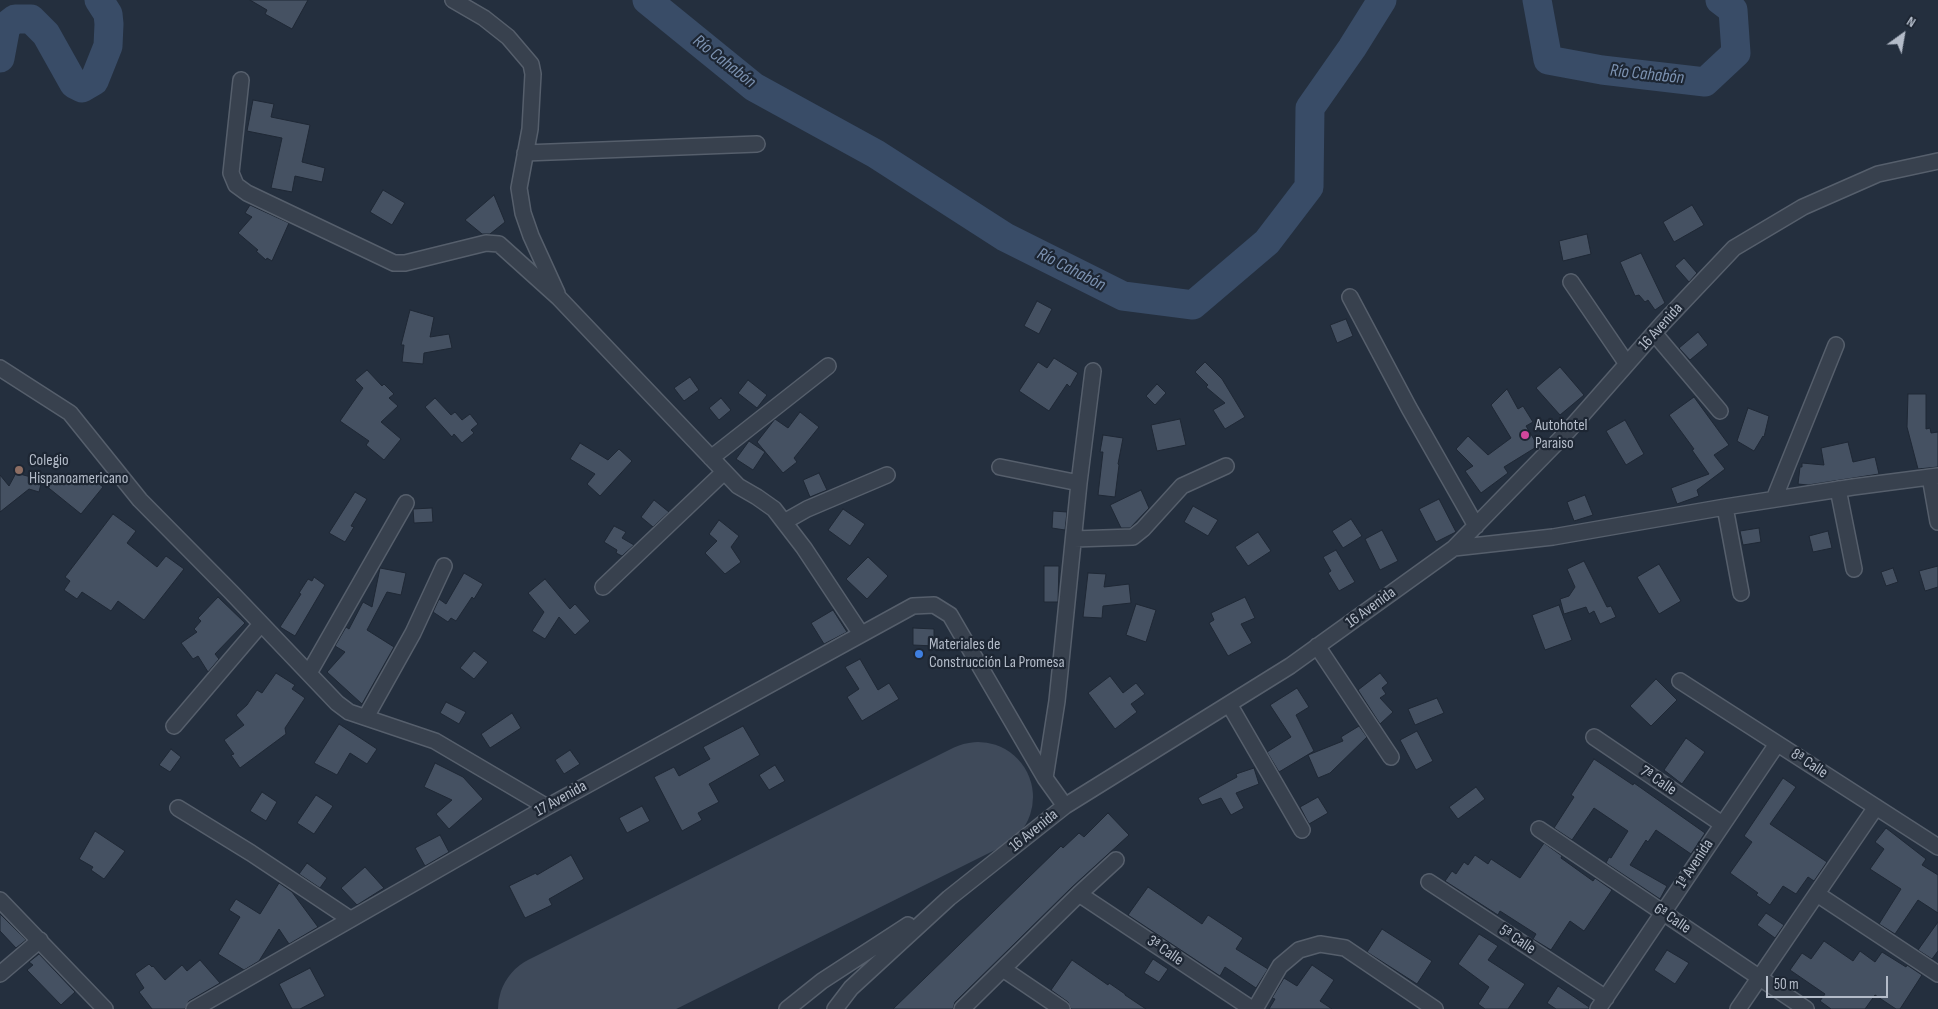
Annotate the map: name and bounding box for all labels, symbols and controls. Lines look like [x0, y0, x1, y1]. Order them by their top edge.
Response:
north arrow [1878, 10, 1928, 60]
text: N [1904, 13, 1919, 31]
water label: Río Cahabón [688, 31, 760, 93]
water label: Río Cahabón [1609, 60, 1685, 90]
water label: Río Cahabón [1033, 244, 1109, 296]
street label: 16 Avenida [1635, 299, 1687, 355]
place label: Autohotel Paraiso [1535, 416, 1588, 454]
marker: Autohotel Paraiso [1519, 429, 1531, 441]
place label: Colegio Hispanoamericano [29, 451, 128, 489]
marker: Colegio Hispanoamericano [13, 464, 25, 476]
street label: 16 Avenida [1342, 583, 1400, 633]
place label: Materiales de Construcción La Promesa [929, 635, 1065, 673]
marker: Materiales de Construcción La Promesa [913, 648, 925, 660]
street label: 8ª Calle [1787, 745, 1831, 783]
street label: 7ª Calle [1636, 762, 1680, 800]
street label: 17 Avenida [532, 777, 590, 821]
street label: 16 Avenida [1006, 806, 1062, 856]
street label: 1ª Avenida [1672, 836, 1718, 892]
street label: 6ª Calle [1650, 900, 1694, 938]
street label: 5ª Calle [1495, 921, 1539, 959]
street label: 3ª Calle [1143, 932, 1187, 970]
scale bar [1768, 966, 1890, 998]
text: 50 m [1774, 975, 1799, 994]

